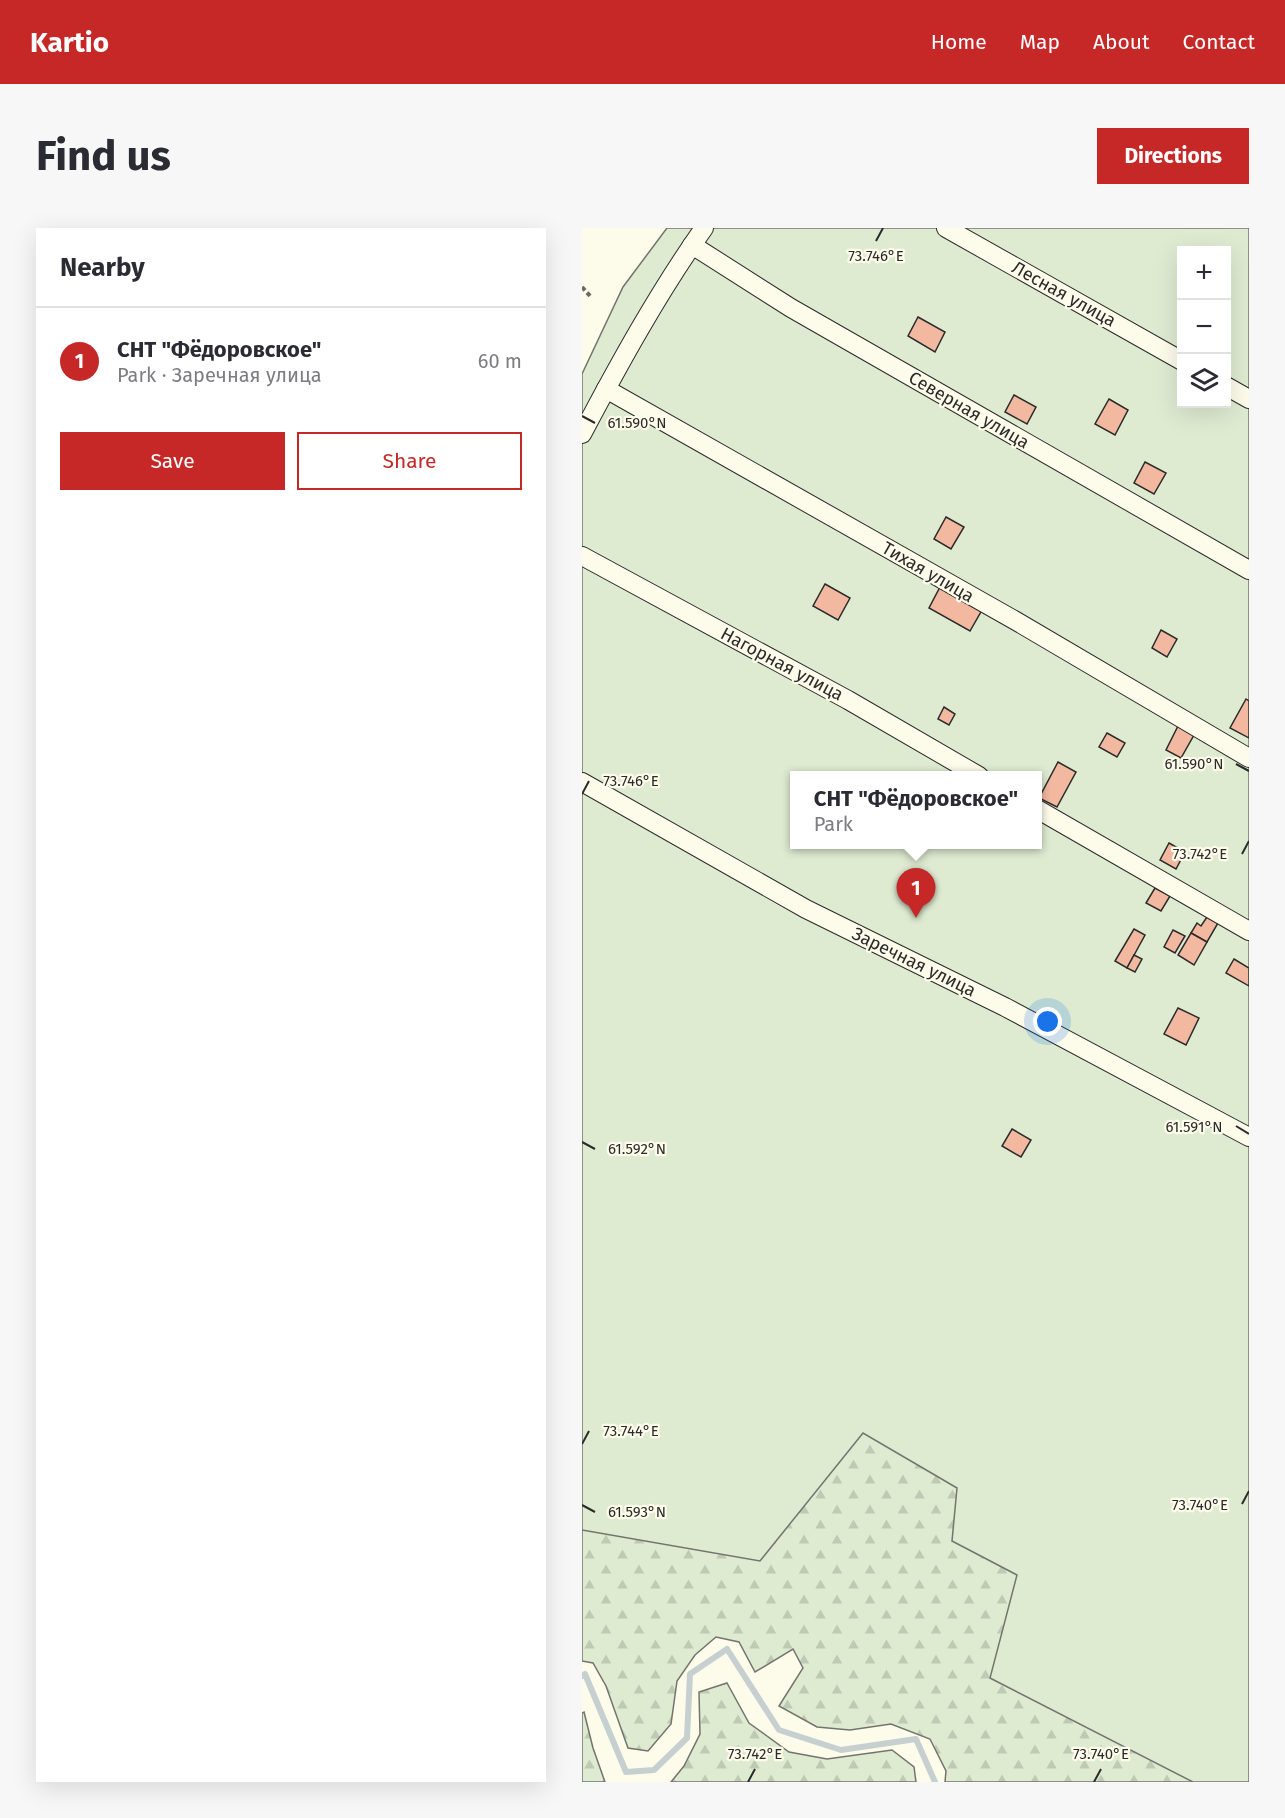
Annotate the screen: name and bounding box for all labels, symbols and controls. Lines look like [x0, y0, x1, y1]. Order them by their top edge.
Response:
text: Kartio [30, 26, 109, 59]
text: Home [931, 29, 987, 55]
text: Map [1020, 29, 1060, 55]
text: About [1093, 29, 1150, 55]
text: Contact [1183, 29, 1255, 55]
button: Directions [1097, 128, 1249, 184]
text: Find us [36, 131, 171, 181]
map controls [1177, 246, 1231, 408]
button: + [1177, 246, 1231, 300]
text: 73.746°E [848, 247, 904, 265]
text: Nearby [60, 252, 145, 283]
street label: Лесная улица [1008, 256, 1120, 332]
button: − [1177, 300, 1231, 354]
text: СНТ "Фёдоровское" [117, 336, 322, 363]
text: 1 [75, 349, 84, 373]
text: 60 m [478, 349, 522, 373]
button: layers [1177, 354, 1231, 408]
text: Park · Заречная улица [117, 363, 322, 387]
street label: Северная улица [905, 367, 1033, 453]
text: 61.590°N [607, 414, 667, 432]
button: Save [60, 432, 285, 490]
button: Share [297, 432, 522, 490]
street label: Тихая улица [878, 537, 978, 607]
street label: Нагорная улица [717, 622, 847, 706]
text: 61.590°N [1164, 755, 1224, 773]
popup [790, 771, 1042, 849]
text: 73.746°E [603, 772, 659, 790]
text: СНТ "Фёдоровское" [814, 785, 1018, 812]
text: Park [814, 812, 853, 836]
text: 73.742°E [1173, 845, 1227, 863]
pin: 1 [896, 868, 936, 918]
street label: Заречная улица [849, 923, 979, 1001]
your location [1033, 1007, 1062, 1036]
text: 61.591°N [1166, 1118, 1222, 1136]
text: 61.592°N [608, 1140, 666, 1158]
text: 73.744°E [603, 1422, 659, 1440]
text: 73.740°E [1172, 1496, 1228, 1514]
text: 61.593°N [608, 1503, 666, 1521]
text: 73.742°E [728, 1745, 782, 1763]
text: 73.740°E [1073, 1745, 1129, 1763]

